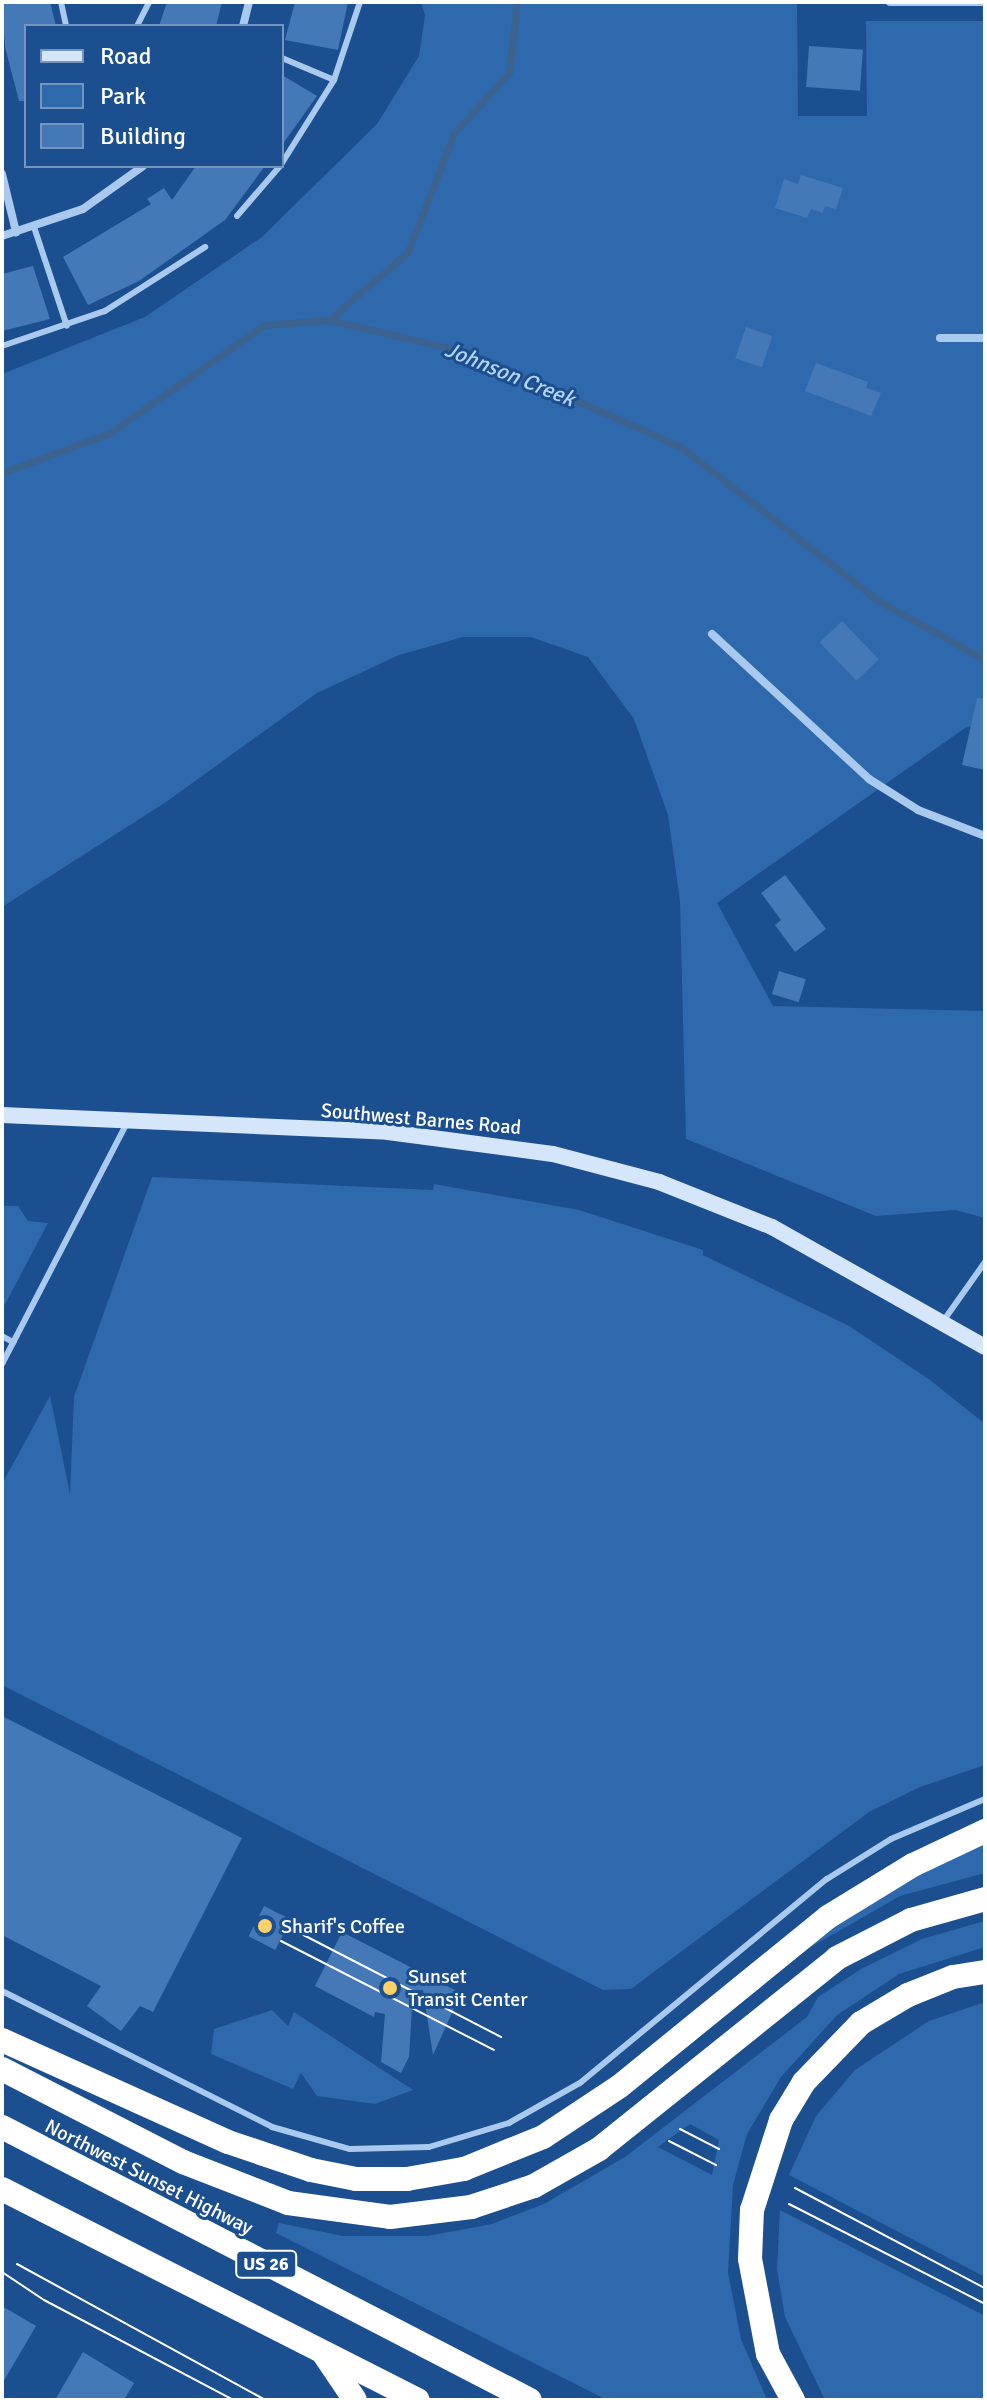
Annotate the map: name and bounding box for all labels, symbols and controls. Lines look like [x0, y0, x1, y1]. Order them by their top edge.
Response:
legend [24, 24, 284, 168]
text: Road [100, 41, 151, 71]
text: Park [100, 81, 146, 111]
text: Building [100, 121, 186, 151]
water label: Johnson Creek [441, 336, 579, 412]
street label: Southwest Barnes Road [320, 1098, 522, 1140]
place label: Sharif's Coffee [281, 1914, 405, 1938]
marker: Sharif's Coffee [256, 1917, 274, 1935]
place label: Sunset Transit Center [408, 1964, 528, 2011]
marker: Sunset Transit Center [379, 1977, 401, 1999]
street label: Northwest Sunset Highway [41, 2114, 257, 2240]
road number: US 26 [234, 2250, 298, 2278]

